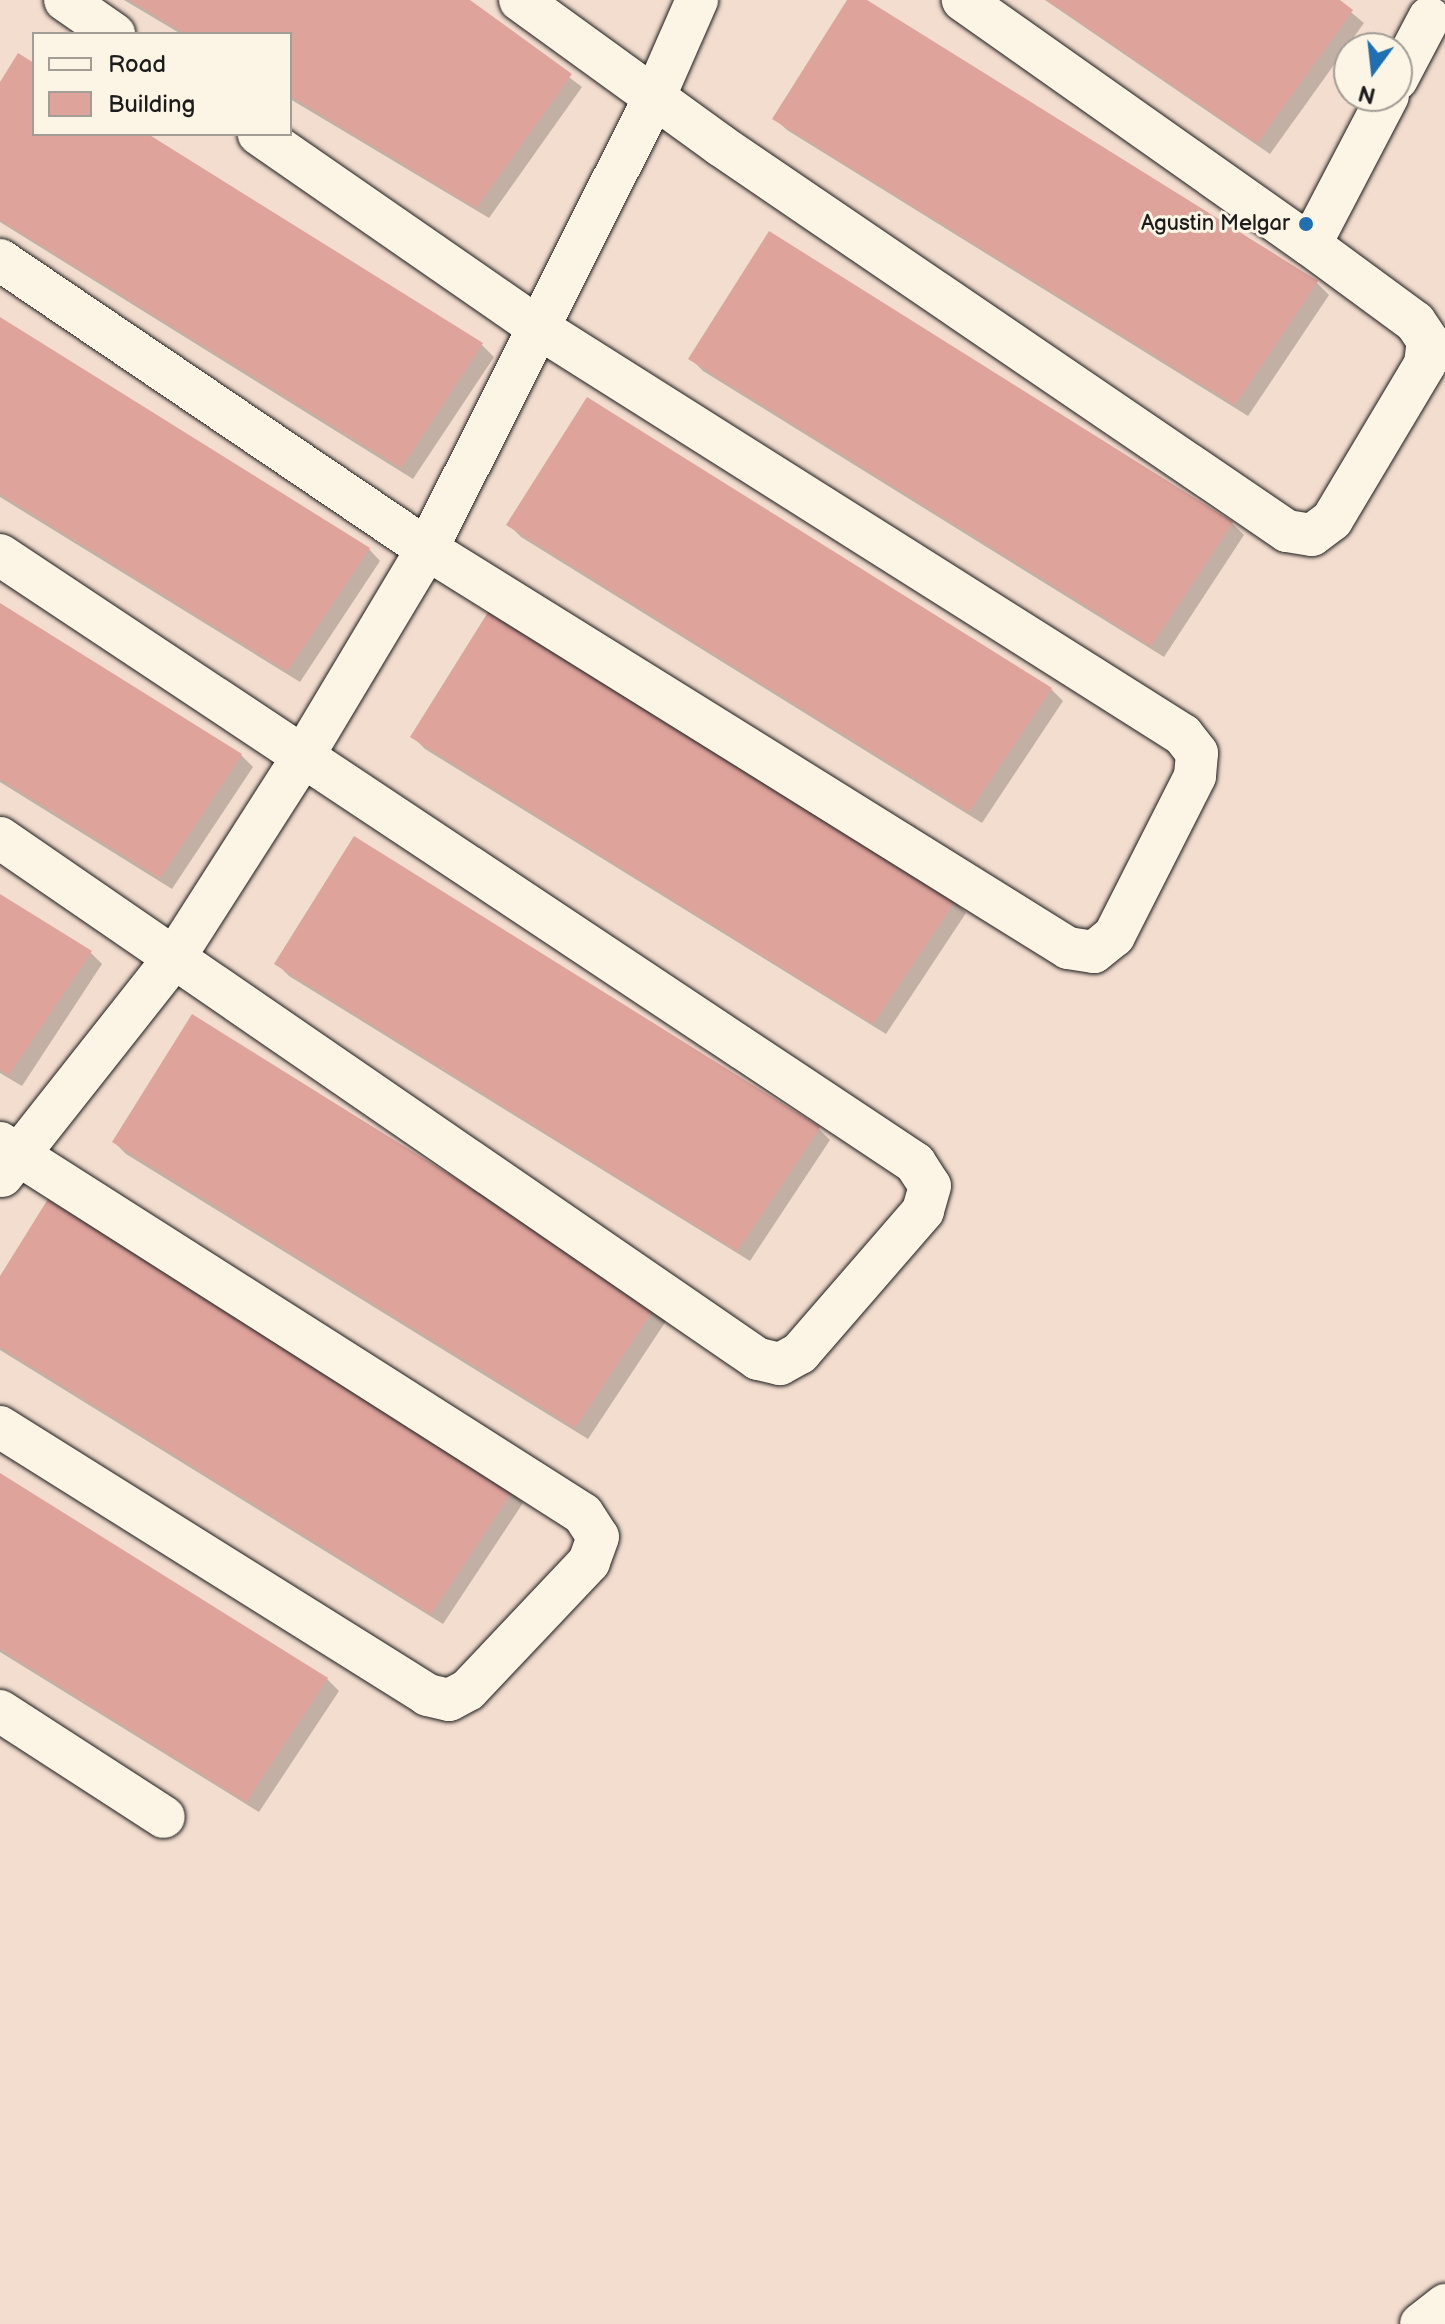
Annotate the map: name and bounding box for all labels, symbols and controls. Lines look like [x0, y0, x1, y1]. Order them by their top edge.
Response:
legend [32, 32, 292, 136]
north arrow [1333, 32, 1413, 112]
text: Road [108, 50, 166, 79]
text: N [1356, 79, 1379, 109]
text: Building [108, 90, 195, 119]
place label: Agustin Melgar [1141, 211, 1290, 237]
marker: Agustin Melgar [1297, 215, 1315, 233]

